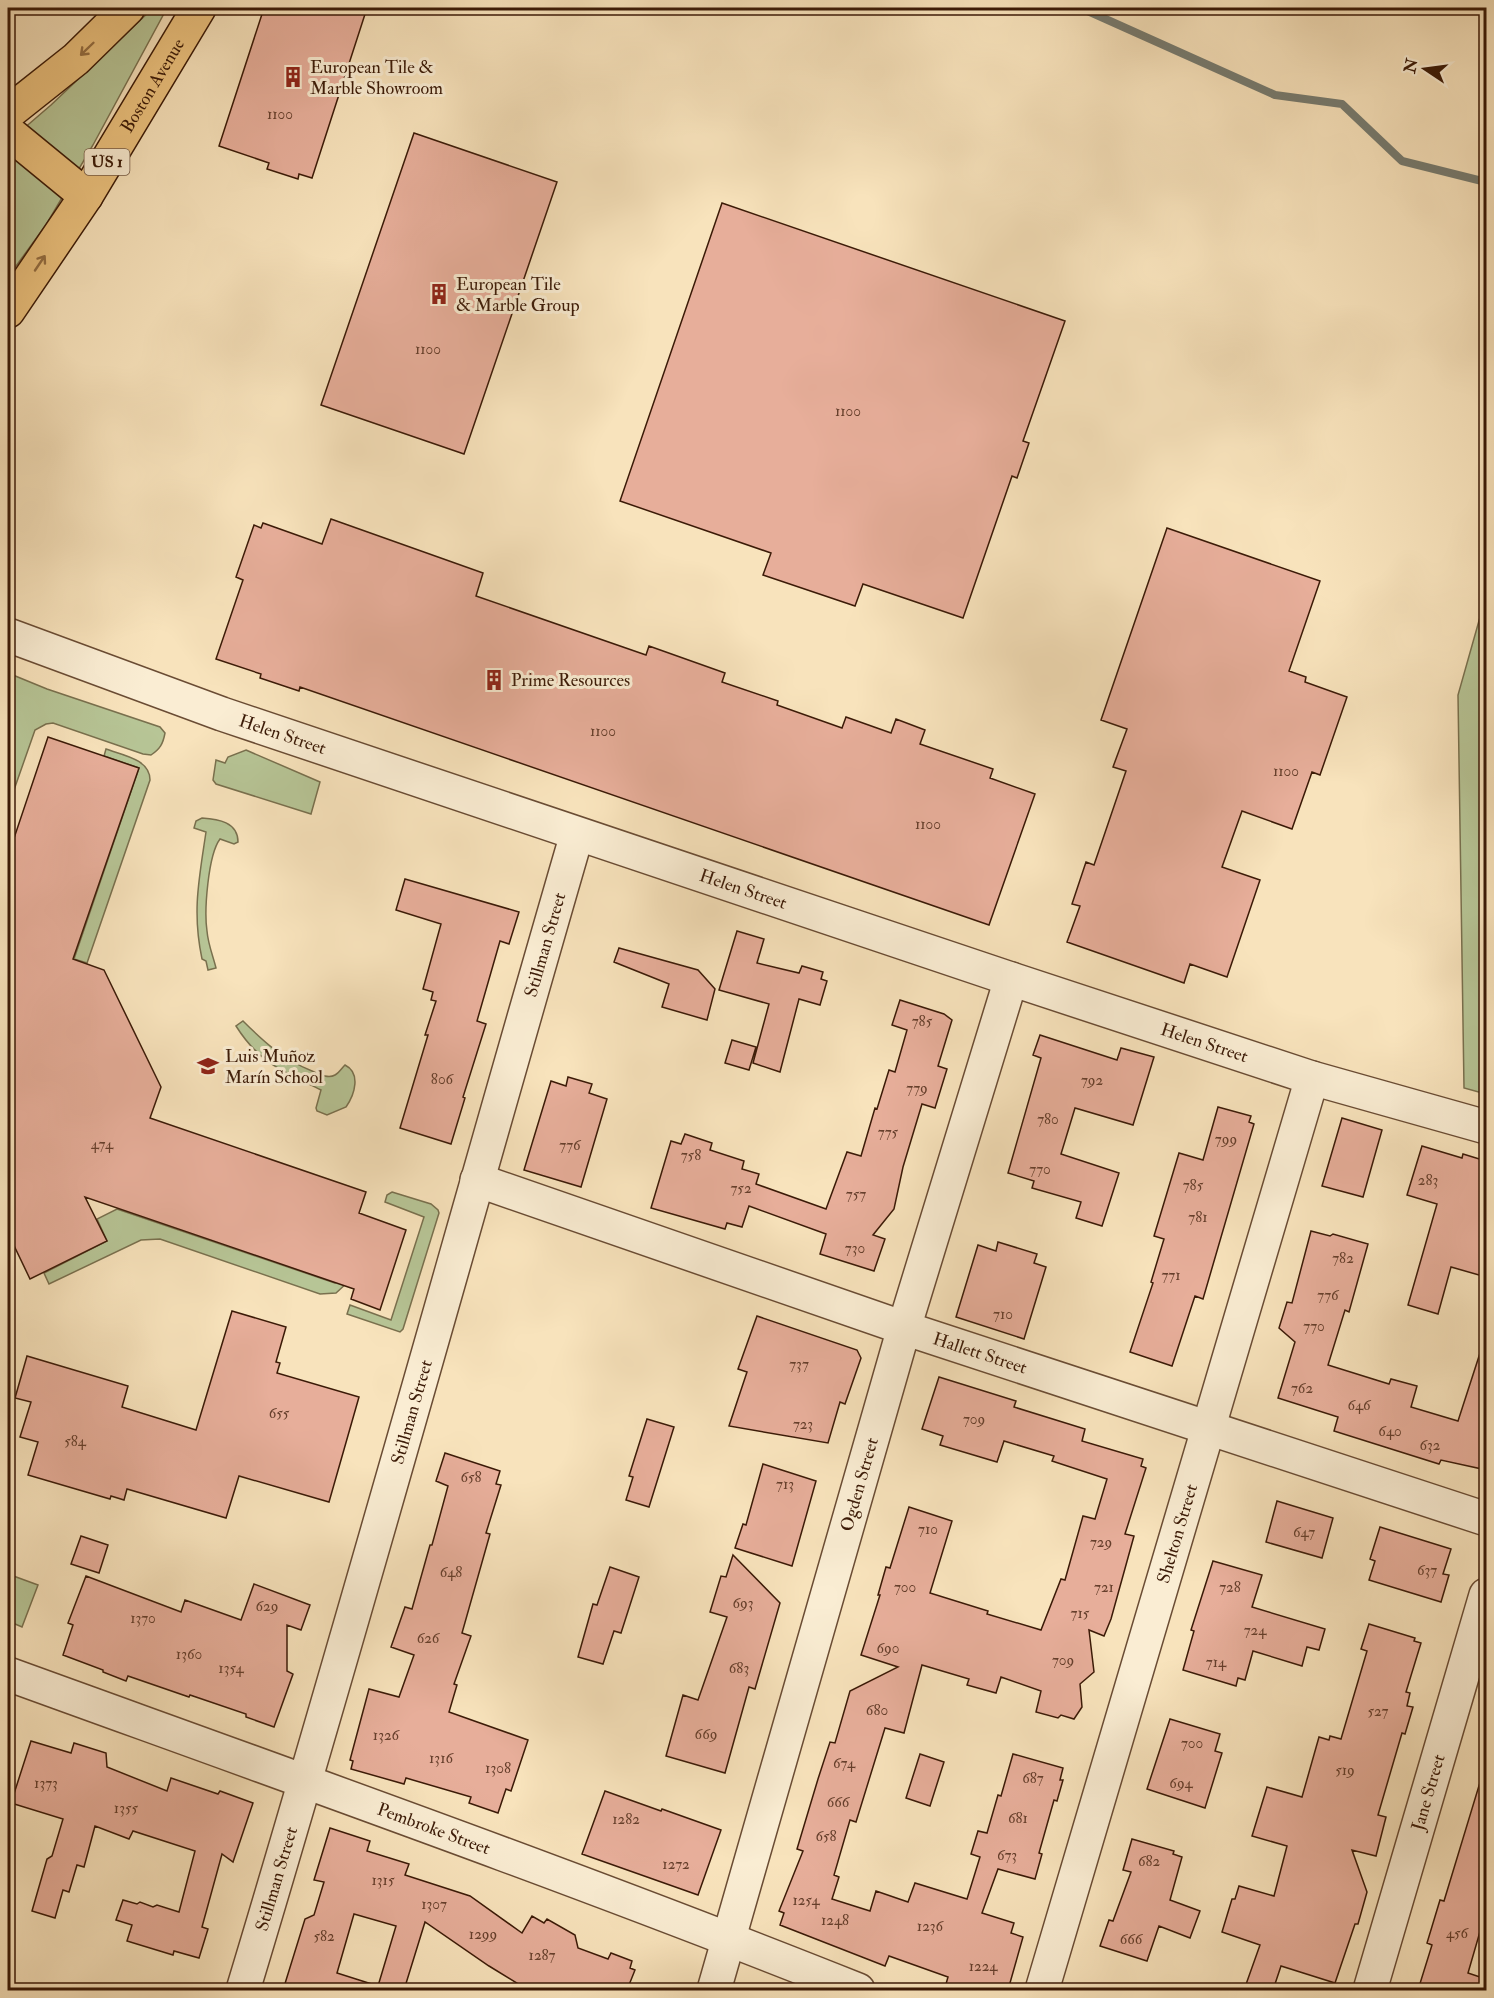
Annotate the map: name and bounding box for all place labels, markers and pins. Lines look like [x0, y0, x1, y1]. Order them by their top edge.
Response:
place label: European Tile & Marble Showroom [310, 56, 443, 100]
building icon: European Tile & Marble Showroom [281, 65, 305, 89]
place label: European Tile & Marble Group [456, 273, 580, 317]
building icon: European Tile & Marble Group [427, 282, 451, 306]
building icon: Prime Resources [482, 668, 506, 692]
place label: Prime Resources [511, 669, 630, 692]
place label: Luis Muñoz Marín School [225, 1045, 323, 1089]
school or university icon: Luis Muñoz Marín School [196, 1054, 220, 1078]

